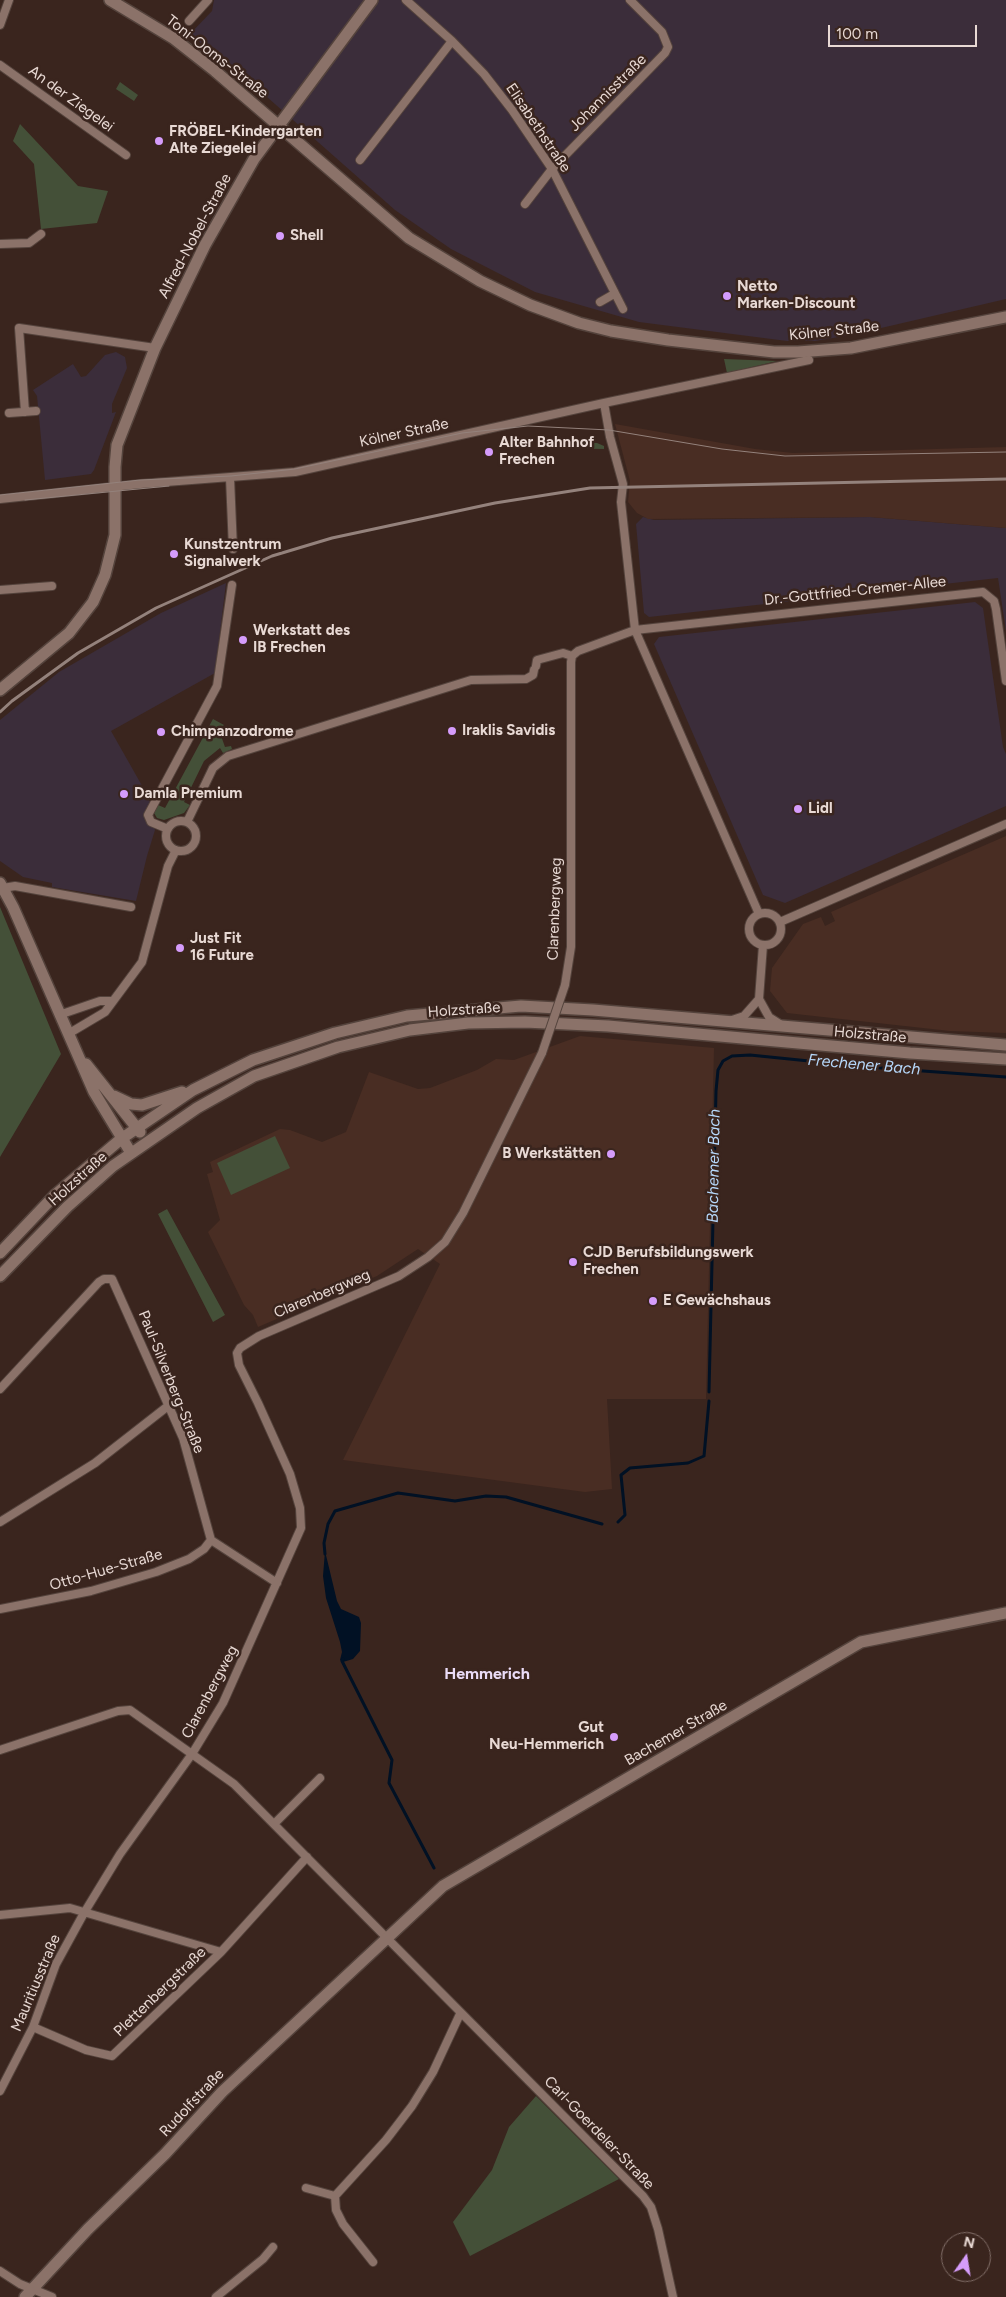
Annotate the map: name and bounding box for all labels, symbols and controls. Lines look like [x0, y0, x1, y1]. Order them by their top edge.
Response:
street label: Toni-Ooms-Straße [162, 12, 272, 102]
scale bar [831, 15, 980, 47]
text: 100 m [836, 25, 878, 43]
street label: Johannisstraße [566, 51, 650, 135]
street label: An der Ziegelei [25, 62, 117, 136]
street label: Elisabethstraße [502, 80, 574, 176]
place label: FRÖBEL-Kindergarten Alte Ziegelei [169, 123, 322, 158]
marker: FRÖBEL-Kindergarten Alte Ziegelei [153, 135, 165, 147]
street label: Alfred-Nobel-Straße [155, 171, 235, 301]
place label: Shell [290, 227, 323, 245]
marker: Shell [274, 230, 286, 242]
place label: Netto Marken-Discount [737, 278, 856, 313]
marker: Netto Marken-Discount [721, 290, 733, 302]
street label: Kölner Straße [788, 317, 880, 345]
street label: Kölner Straße [358, 415, 450, 451]
place label: Alter Bahnhof Frechen [499, 434, 594, 469]
marker: Alter Bahnhof Frechen [483, 446, 495, 458]
place label: Kunstzentrum Signalwerk [184, 536, 281, 571]
marker: Kunstzentrum Signalwerk [168, 548, 180, 560]
street label: Dr.-Gottfried-Cremer-Allee [763, 572, 947, 610]
place label: Werkstatt des IB Frechen [253, 622, 350, 657]
marker: Werkstatt des IB Frechen [237, 634, 249, 646]
place label: Iraklis Savidis [462, 722, 555, 740]
place label: Chimpanzodrome [171, 723, 294, 741]
marker: Iraklis Savidis [446, 725, 458, 737]
marker: Chimpanzodrome [155, 726, 167, 738]
place label: Damla Premium [134, 785, 242, 803]
marker: Damla Premium [118, 788, 130, 800]
place label: Lidl [808, 800, 833, 818]
marker: Lidl [792, 803, 804, 815]
street label: Clarenbergweg [544, 857, 566, 961]
place label: Just Fit 16 Future [190, 930, 254, 965]
marker: Just Fit 16 Future [174, 942, 186, 954]
street label: Holzstraße [427, 998, 501, 1022]
street label: Holzstraße [833, 1023, 907, 1047]
water label: Frechener Bach [807, 1051, 921, 1079]
water label: Bachemer Bach [703, 1109, 725, 1223]
place label: B Werkstätten [502, 1145, 601, 1163]
street label: Holzstraße [45, 1148, 111, 1210]
marker: B Werkstätten [605, 1148, 617, 1160]
place label: CJD Berufsbildungswerk Frechen [583, 1244, 754, 1279]
marker: CJD Berufsbildungswerk Frechen [567, 1256, 579, 1268]
street label: Clarenbergweg [271, 1266, 373, 1322]
place label: E Gewächshaus [663, 1292, 771, 1310]
marker: E Gewächshaus [647, 1295, 659, 1307]
street label: Paul-Silverberg-Straße [134, 1308, 208, 1456]
street label: Otto-Hue-Straße [48, 1545, 164, 1595]
street label: Clarenbergweg [178, 1642, 242, 1742]
district label: Hemmerich [444, 1664, 530, 1684]
street label: Bachemer Straße [622, 1696, 730, 1770]
place label: Gut Neu-Hemmerich [489, 1719, 604, 1754]
marker: Gut Neu-Hemmerich [608, 1731, 620, 1743]
street label: Mauritiusstraße [7, 1932, 65, 2034]
street label: Plettenbergstraße [110, 1944, 210, 2040]
street label: Rudolfstraße [156, 2065, 228, 2141]
street label: Carl-Goerdeler-Straße [540, 2073, 658, 2193]
north arrow [941, 2232, 991, 2282]
text: N [962, 2233, 976, 2252]

